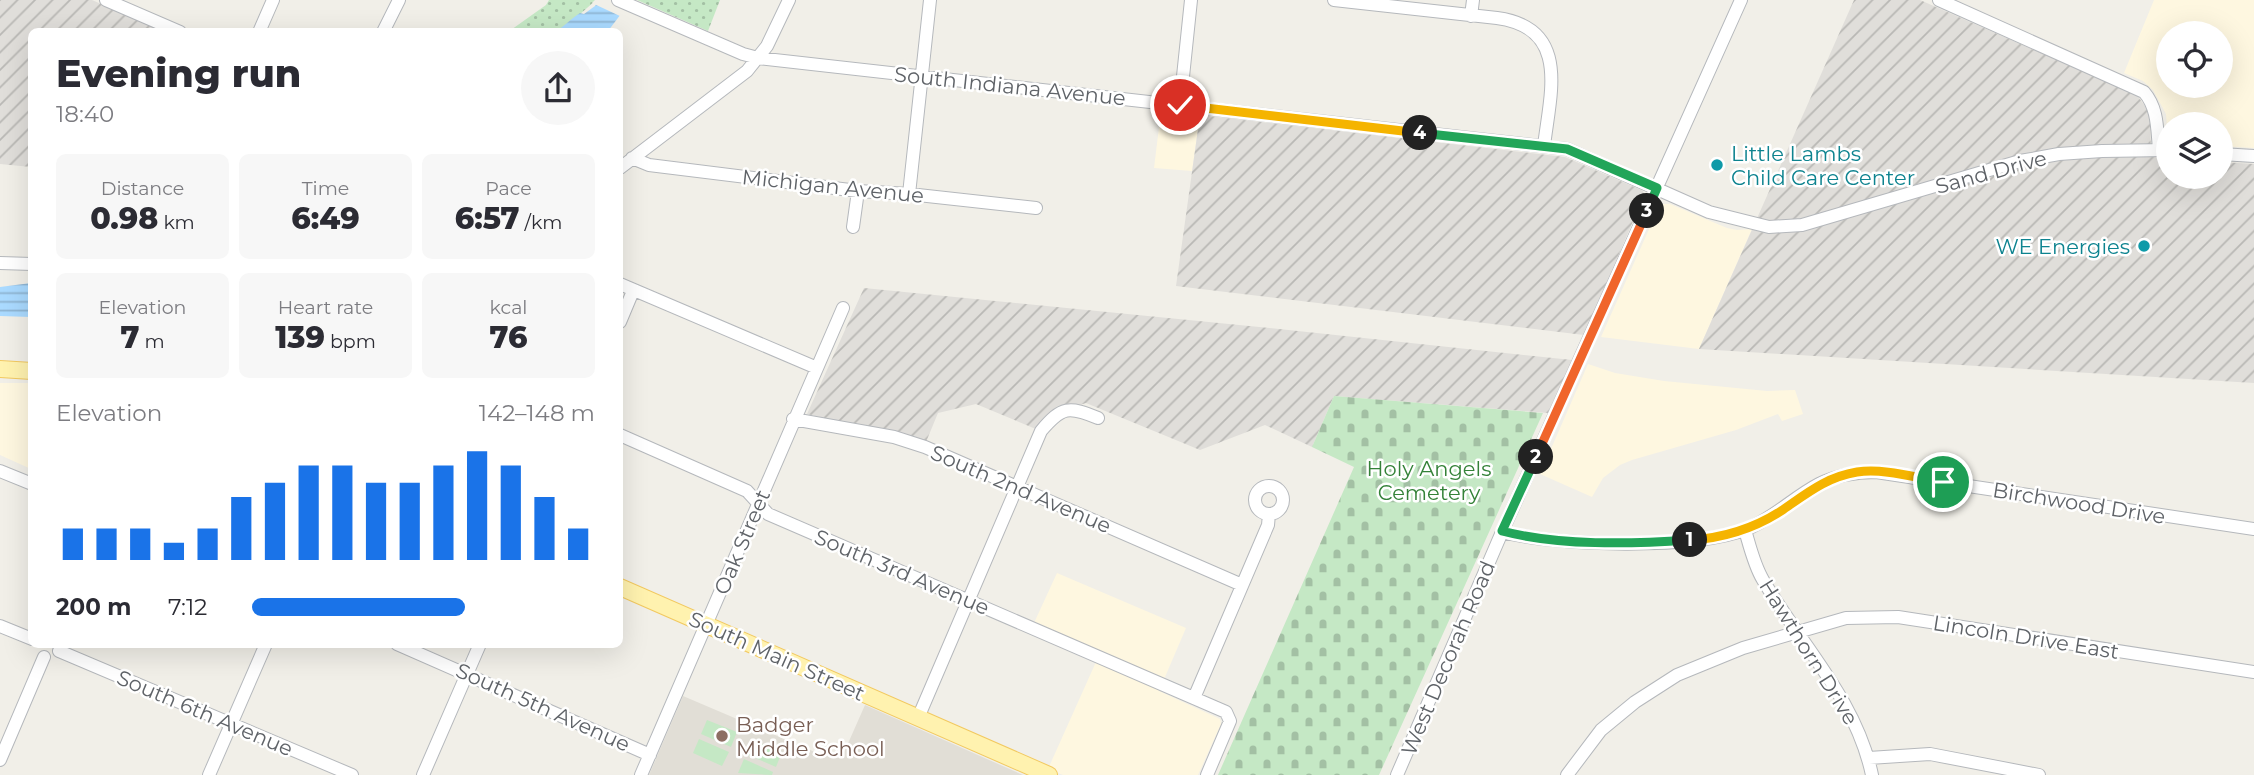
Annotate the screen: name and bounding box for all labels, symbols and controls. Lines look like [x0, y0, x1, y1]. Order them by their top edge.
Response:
map controls [2156, 21, 2233, 189]
button: locate [2156, 21, 2233, 98]
text: Evening run [56, 50, 301, 97]
button: share [521, 51, 595, 125]
street label: South Indiana Avenue [893, 61, 1127, 111]
pin [1150, 75, 1210, 135]
icon: check [1161, 86, 1199, 124]
text: 18:40 [56, 100, 114, 128]
button: layers [2156, 112, 2233, 189]
pin: 4 [1402, 116, 1438, 150]
text: 4 [1413, 121, 1426, 144]
place label: Little Lambs Child Care Center [1731, 141, 1915, 190]
street label: Sand Drive [1933, 145, 2049, 199]
marker: Little Lambs Child Care Center [1709, 157, 1725, 173]
street label: Michigan Avenue [741, 164, 925, 208]
text: Distance [101, 177, 184, 200]
text: Time [302, 177, 349, 200]
text: Pace [485, 177, 532, 200]
pin: 3 [1630, 194, 1664, 228]
text: 3 [1641, 199, 1652, 222]
text: 0.98 [90, 200, 158, 237]
text: 6:49 [291, 200, 360, 237]
text: 6:57 [455, 200, 519, 237]
text: km [158, 211, 195, 234]
text: /km [519, 211, 562, 234]
place label: WE Energies [1995, 234, 2130, 259]
marker: WE Energies [2136, 238, 2152, 254]
text: Elevation [99, 296, 186, 319]
text: Heart rate [278, 296, 373, 319]
text: kcal [490, 296, 527, 319]
text: 7 [120, 319, 139, 356]
text: 139 [275, 319, 325, 356]
text: 76 [490, 319, 527, 356]
text: m [139, 330, 165, 353]
text: bpm [325, 330, 376, 353]
text: Elevation [56, 399, 162, 427]
text: 142–148 m [479, 399, 595, 427]
street label: South 2nd Avenue [927, 440, 1115, 538]
pin: 2 [1518, 440, 1554, 475]
text: 2 [1530, 445, 1541, 468]
pin [1913, 452, 1973, 512]
park label: Holy Angels Cemetery [1367, 456, 1491, 505]
icon: arrive [1924, 463, 1962, 501]
street label: Birchwood Drive [1991, 477, 2167, 529]
street label: Oak Street [709, 486, 775, 598]
pin: 1 [1672, 522, 1708, 558]
street label: South 3rd Avenue [811, 524, 993, 620]
text: 1 [1686, 528, 1693, 551]
street label: West Decorah Road [1396, 557, 1500, 759]
street label: Hawthorn Drive [1754, 575, 1864, 729]
text: 200 m [56, 593, 131, 621]
text: 7:12 [168, 593, 207, 621]
street label: South Main Street [685, 606, 869, 706]
street label: Lincoln Drive East [1931, 610, 2121, 664]
street label: South 5th Avenue [452, 657, 634, 757]
street label: South 6th Avenue [113, 665, 297, 761]
place label: Badger Middle School [736, 712, 885, 761]
marker: Badger Middle School [714, 728, 730, 744]

